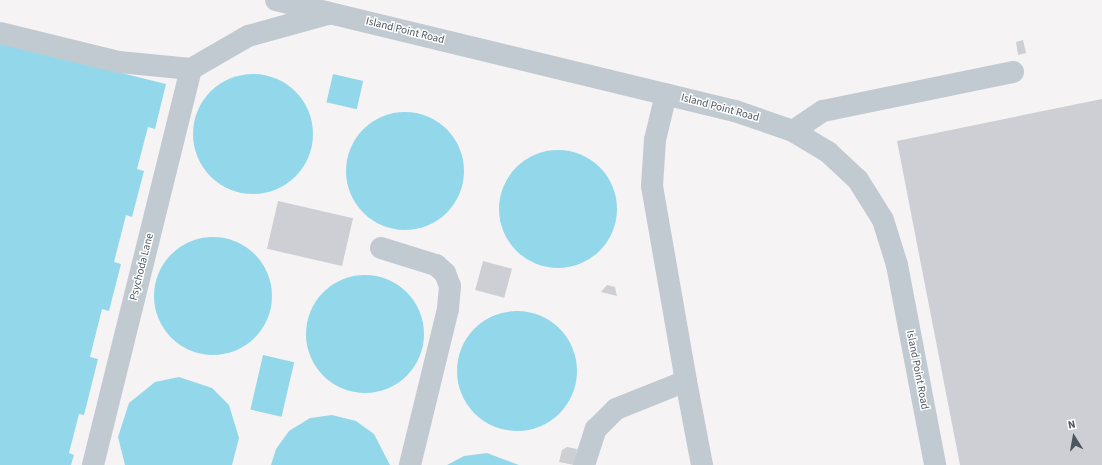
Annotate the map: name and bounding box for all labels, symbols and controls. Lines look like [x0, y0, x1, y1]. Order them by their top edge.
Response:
street label: Island Point Road [364, 15, 446, 47]
street label: Island Point Road [679, 91, 761, 125]
street label: Psychoda Lane [127, 232, 157, 302]
street label: Island Point Road [903, 329, 931, 411]
north arrow [1054, 417, 1094, 457]
text: N [1067, 417, 1077, 433]

